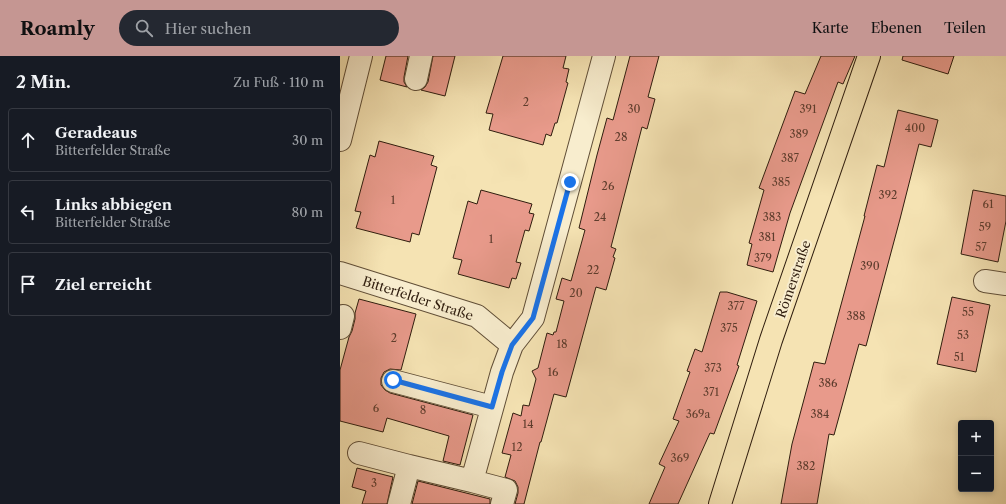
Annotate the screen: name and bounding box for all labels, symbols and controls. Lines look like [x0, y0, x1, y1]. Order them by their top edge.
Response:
search box [119, 10, 399, 46]
text: Roamly [20, 17, 95, 40]
icon: search [133, 17, 155, 39]
text: Hier suchen [165, 19, 251, 38]
text: Karte [812, 19, 849, 37]
text: Ebenen [871, 19, 922, 37]
text: Teilen [944, 19, 986, 37]
text: 2 Min. [16, 72, 71, 92]
text: Zu Fuß · 110 m [233, 74, 324, 90]
house number: 2 [523, 95, 529, 109]
house number: 30 [627, 102, 641, 116]
house number: 391 [799, 102, 817, 116]
house number: 400 [905, 121, 925, 135]
text: Geradeaus [55, 123, 137, 142]
house number: 389 [789, 127, 809, 141]
icon: ahead [17, 129, 39, 151]
house number: 28 [615, 130, 627, 144]
text: 30 m [292, 132, 323, 148]
text: Bitterfelder Straße [55, 142, 170, 158]
house number: 387 [781, 151, 800, 165]
route end [561, 173, 579, 191]
house number: 385 [772, 175, 790, 189]
house number: 26 [602, 179, 615, 193]
house number: 392 [879, 188, 897, 202]
house number: 1 [391, 193, 396, 207]
text: Links abbiegen [55, 195, 172, 214]
house number: 61 [982, 197, 994, 211]
icon: left [17, 201, 39, 223]
text: 80 m [291, 204, 323, 220]
house number: 24 [594, 210, 606, 224]
house number: 383 [763, 210, 781, 224]
text: Bitterfelder Straße [55, 214, 170, 230]
house number: 59 [979, 220, 991, 234]
house number: 381 [758, 230, 776, 244]
house number: 1 [489, 232, 494, 246]
street label: Römerstraße [772, 238, 814, 320]
house number: 57 [975, 240, 987, 254]
house number: 379 [754, 251, 772, 265]
house number: 390 [860, 259, 880, 273]
house number: 22 [587, 263, 599, 277]
icon: arrive [17, 273, 39, 295]
street label: Bitterfelder Straße [361, 273, 475, 323]
text: Ziel erreicht [55, 275, 151, 294]
house number: 20 [569, 286, 583, 300]
house number: 377 [728, 299, 745, 313]
house number: 55 [962, 305, 974, 319]
house number: 388 [846, 309, 866, 323]
house number: 375 [720, 321, 738, 335]
house number: 53 [957, 328, 969, 342]
house number: 2 [391, 331, 397, 345]
house number: 18 [556, 337, 568, 351]
house number: 51 [954, 350, 965, 364]
house number: 373 [704, 361, 722, 375]
house number: 16 [547, 365, 559, 379]
route start [384, 371, 402, 389]
house number: 386 [818, 376, 838, 390]
house number: 371 [703, 385, 719, 399]
house number: 6 [373, 401, 380, 415]
house number: 8 [420, 403, 426, 417]
house number: 369a [686, 407, 711, 421]
house number: 384 [811, 407, 829, 421]
house number: 14 [523, 417, 533, 431]
map controls [958, 420, 994, 492]
button: + [958, 420, 994, 456]
house number: 12 [512, 440, 522, 454]
house number: 369 [671, 451, 689, 465]
button: − [958, 456, 994, 492]
house number: 382 [797, 459, 815, 473]
house number: 3 [371, 476, 377, 490]

